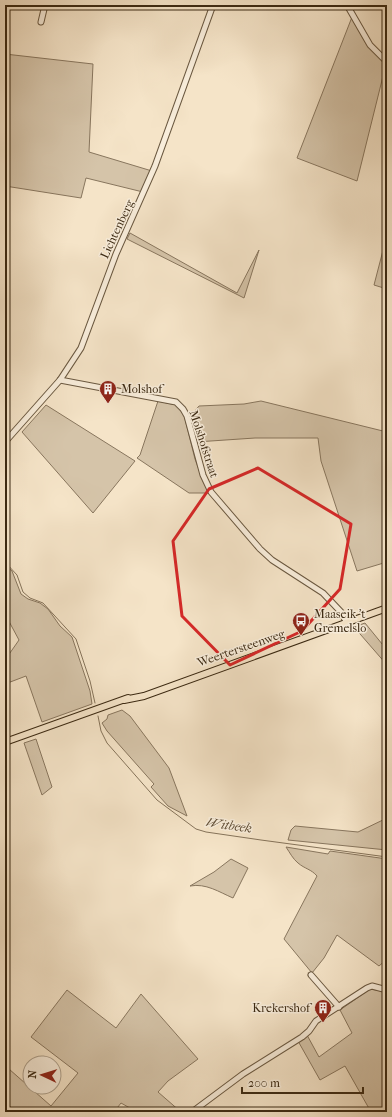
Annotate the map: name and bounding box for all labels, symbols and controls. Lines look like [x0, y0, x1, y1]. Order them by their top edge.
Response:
street label: Lichtenberg [97, 197, 137, 261]
building icon: Molshof [98, 379, 118, 404]
place label: Molshof [121, 382, 165, 396]
street label: Molshofstraat [186, 408, 222, 480]
place label: Maaseik 't Gremelslo [314, 607, 366, 635]
bus stop icon: Maaseik 't Gremelslo [291, 611, 311, 636]
street label: Weertersteenweg [194, 626, 287, 670]
water label: Witbeek [205, 814, 253, 836]
building icon: Krekershof [313, 998, 333, 1023]
place label: Krekershof [252, 1001, 313, 1015]
north arrow [22, 1055, 62, 1095]
text: N [26, 1069, 39, 1079]
scale bar [242, 1069, 363, 1095]
text: 200 m [248, 1076, 280, 1090]

